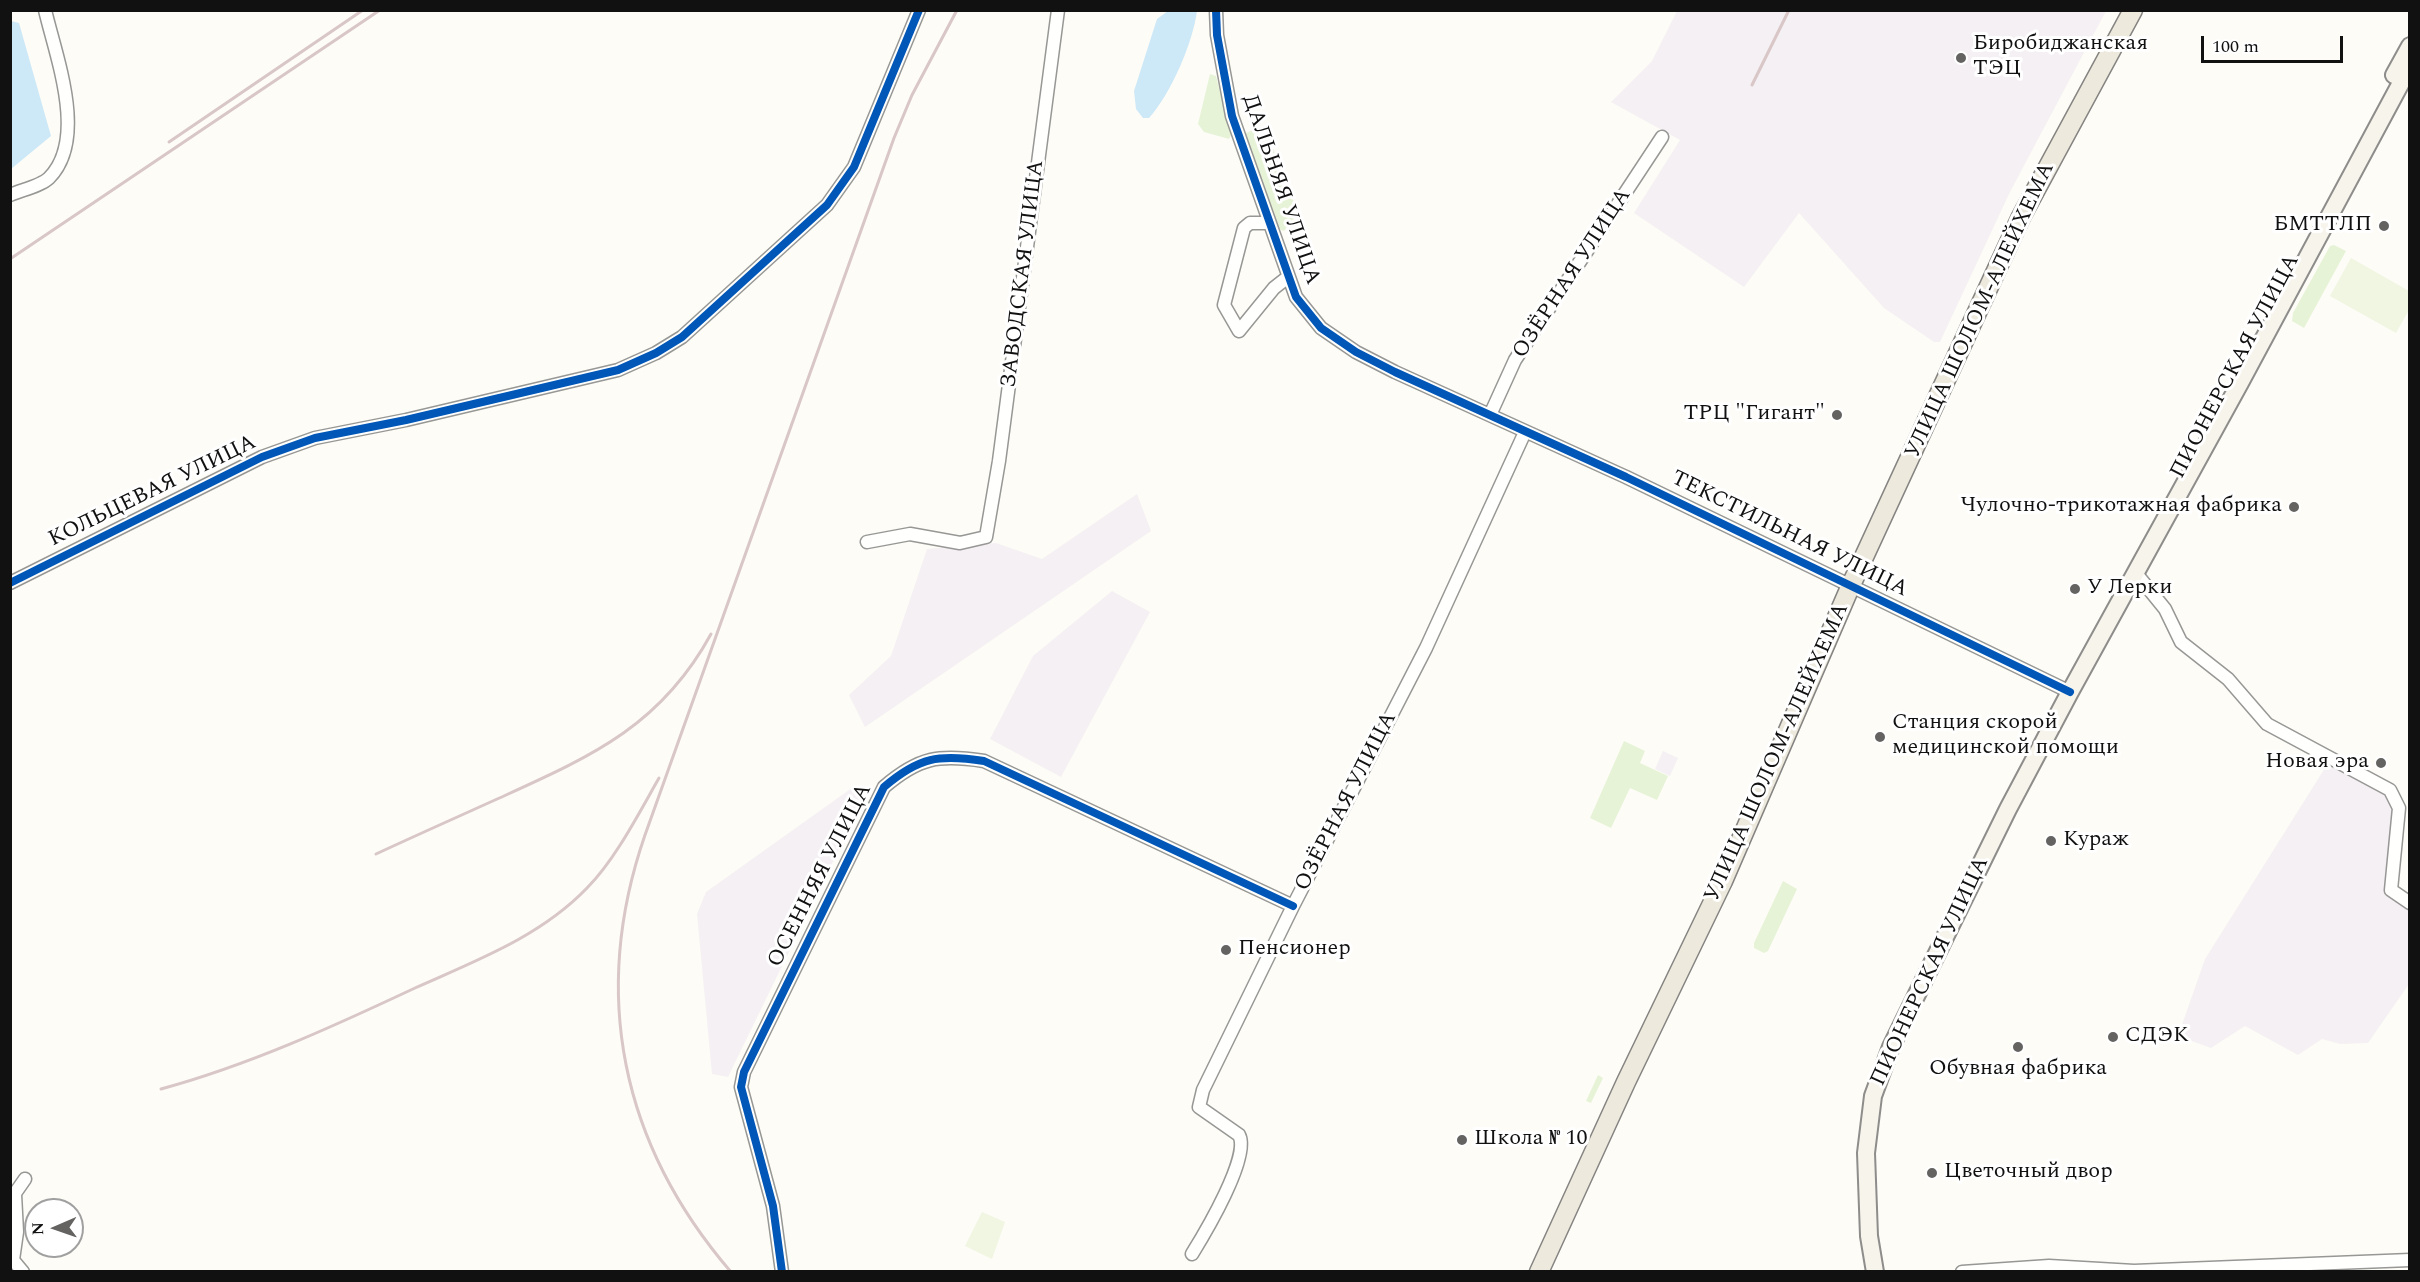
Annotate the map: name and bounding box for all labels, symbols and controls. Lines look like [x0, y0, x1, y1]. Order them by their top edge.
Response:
scale bar [2204, 24, 2346, 62]
place label: Биробиджанская ТЭЦ [1973, 32, 2148, 84]
text: 100 m [2212, 33, 2259, 60]
marker: Биробиджанская ТЭЦ [1954, 51, 1968, 65]
street label: ДАЛЬНЯЯ УЛИЦА [1235, 92, 1325, 288]
street label: ЗАВОДСКАЯ УЛИЦА [997, 159, 1051, 389]
street label: УЛИЦА ШОЛОМ-АЛЕЙХЕМА [1901, 159, 2061, 463]
street label: ОЗЁРНАЯ УЛИЦА [1508, 184, 1638, 364]
place label: БМТТЛП [2274, 213, 2372, 239]
marker: БМТТЛП [2377, 219, 2391, 233]
street label: ПИОНЕРСКАЯ УЛИЦА [2166, 250, 2306, 484]
place label: ТРЦ "Гигант" [1684, 402, 1825, 428]
marker: ТРЦ "Гигант" [1830, 408, 1844, 422]
street label: КОЛЬЦЕВАЯ УЛИЦА [45, 430, 261, 554]
street label: ТЕКСТИЛЬНАЯ УЛИЦА [1666, 466, 1912, 604]
place label: Чулочно-трикотажная фабрика [1960, 494, 2282, 520]
marker: Чулочно-трикотажная фабрика [2287, 500, 2301, 514]
place label: У Лерки [2087, 576, 2173, 602]
marker: У Лерки [2068, 582, 2082, 596]
street label: УЛИЦА ШОЛОМ-АЛЕЙХЕМА [1700, 600, 1856, 906]
street label: ОЗЁРНАЯ УЛИЦА [1290, 708, 1404, 896]
place label: Станция скорой медицинской помощи [1892, 711, 2119, 762]
marker: Станция скорой медицинской помощи [1873, 730, 1887, 744]
place label: Новая эра [2265, 750, 2369, 776]
marker: Новая эра [2374, 756, 2388, 770]
street label: ОСЕННЯЯ УЛИЦА [763, 780, 879, 972]
place label: Кураж [2063, 828, 2129, 854]
marker: Кураж [2044, 834, 2058, 848]
street label: ПИОНЕРСКАЯ УЛИЦА [1866, 853, 1996, 1091]
place label: Пенсионер [1238, 937, 1351, 963]
marker: Пенсионер [1219, 943, 1233, 957]
place label: СДЭК [2125, 1024, 2189, 1050]
marker: СДЭК [2106, 1030, 2120, 1044]
marker: Обувная фабрика [2011, 1040, 2025, 1054]
place label: Обувная фабрика [1929, 1057, 2107, 1083]
place label: Школа № 10 [1474, 1127, 1588, 1153]
marker: Школа № 10 [1455, 1133, 1469, 1147]
place label: Цветочный двор [1944, 1160, 2113, 1186]
marker: Цветочный двор [1925, 1166, 1939, 1180]
north arrow [24, 1198, 84, 1258]
text: N [26, 1222, 50, 1236]

